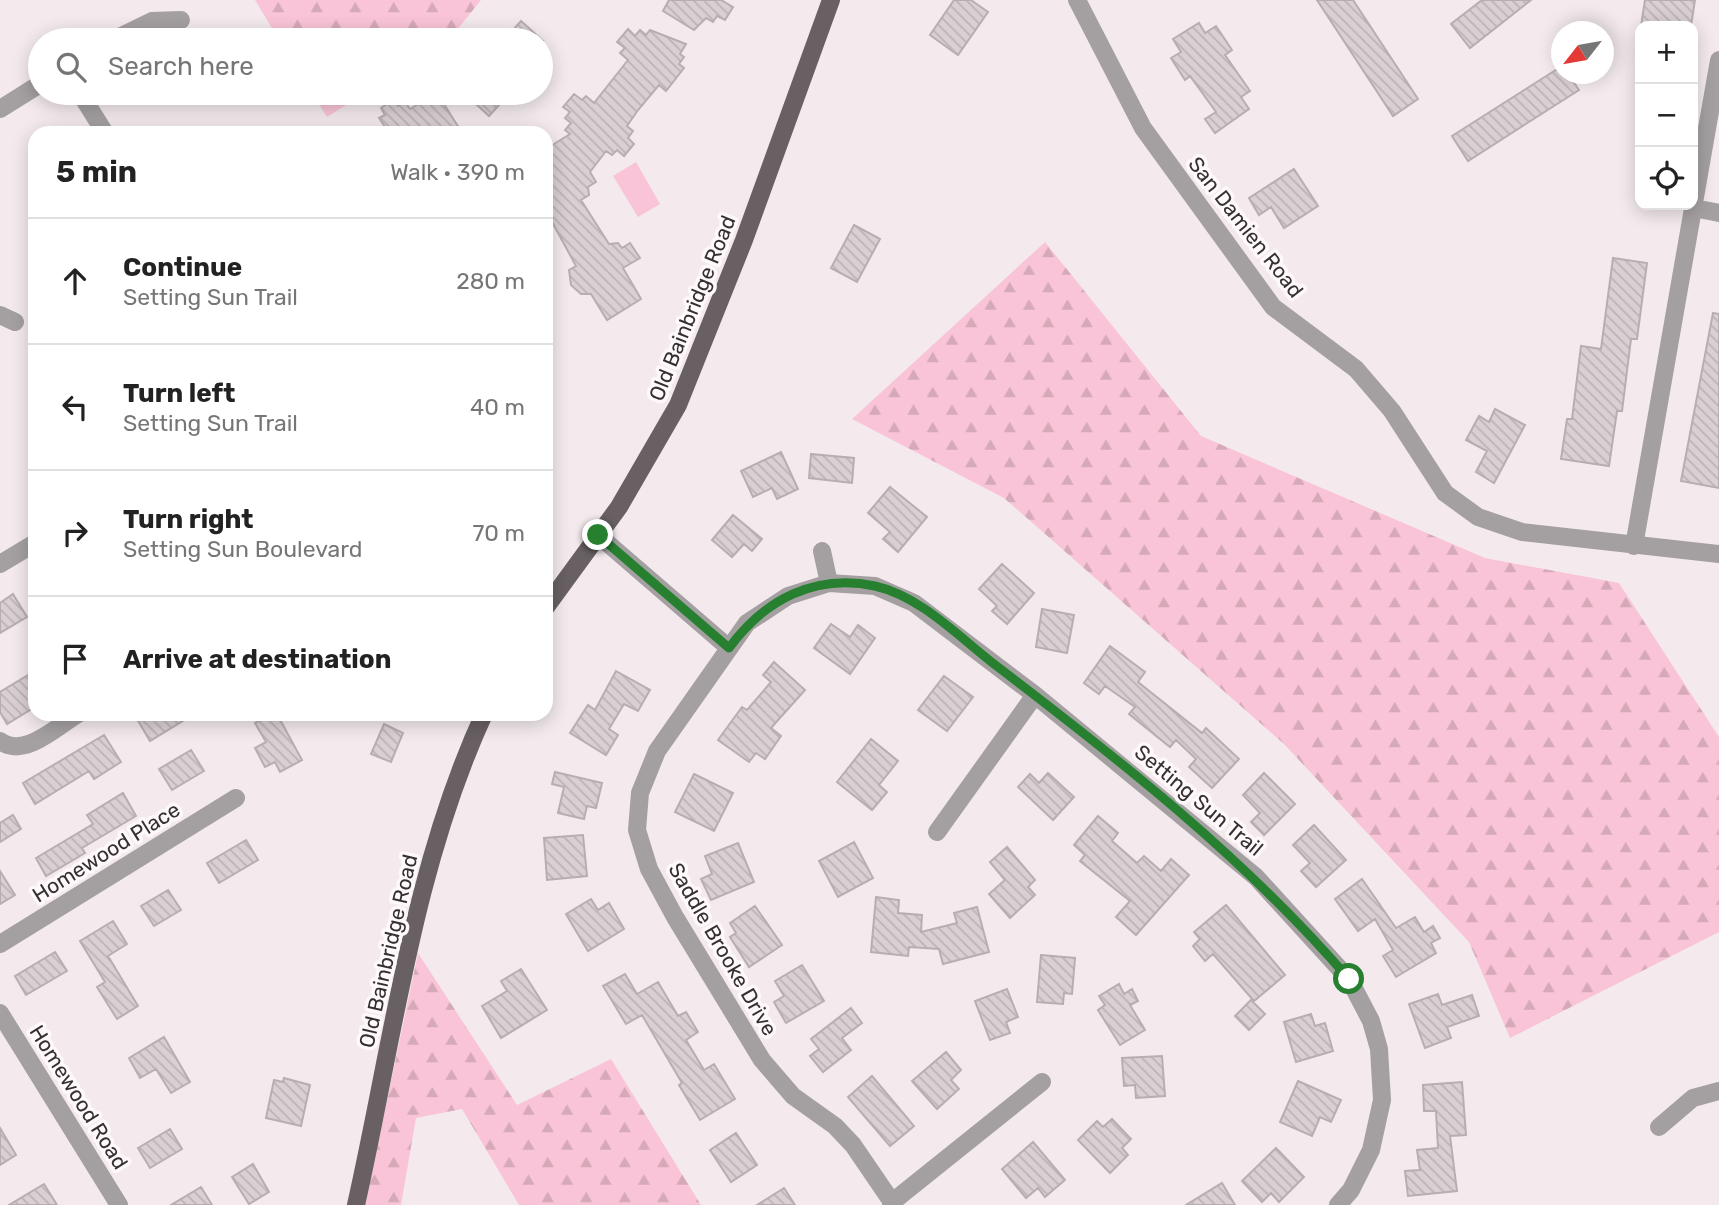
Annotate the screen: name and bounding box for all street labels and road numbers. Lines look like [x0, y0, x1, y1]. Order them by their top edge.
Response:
street label: San Damien Road [1183, 152, 1309, 302]
street label: Old Bainbridge Road [643, 212, 741, 404]
street label: Setting Sun Trail [1130, 739, 1268, 861]
street label: Homewood Place [28, 797, 184, 907]
street label: Old Bainbridge Road [354, 852, 422, 1050]
street label: Saddle Brooke Drive [663, 858, 783, 1040]
street label: Homewood Road [25, 1020, 133, 1174]

